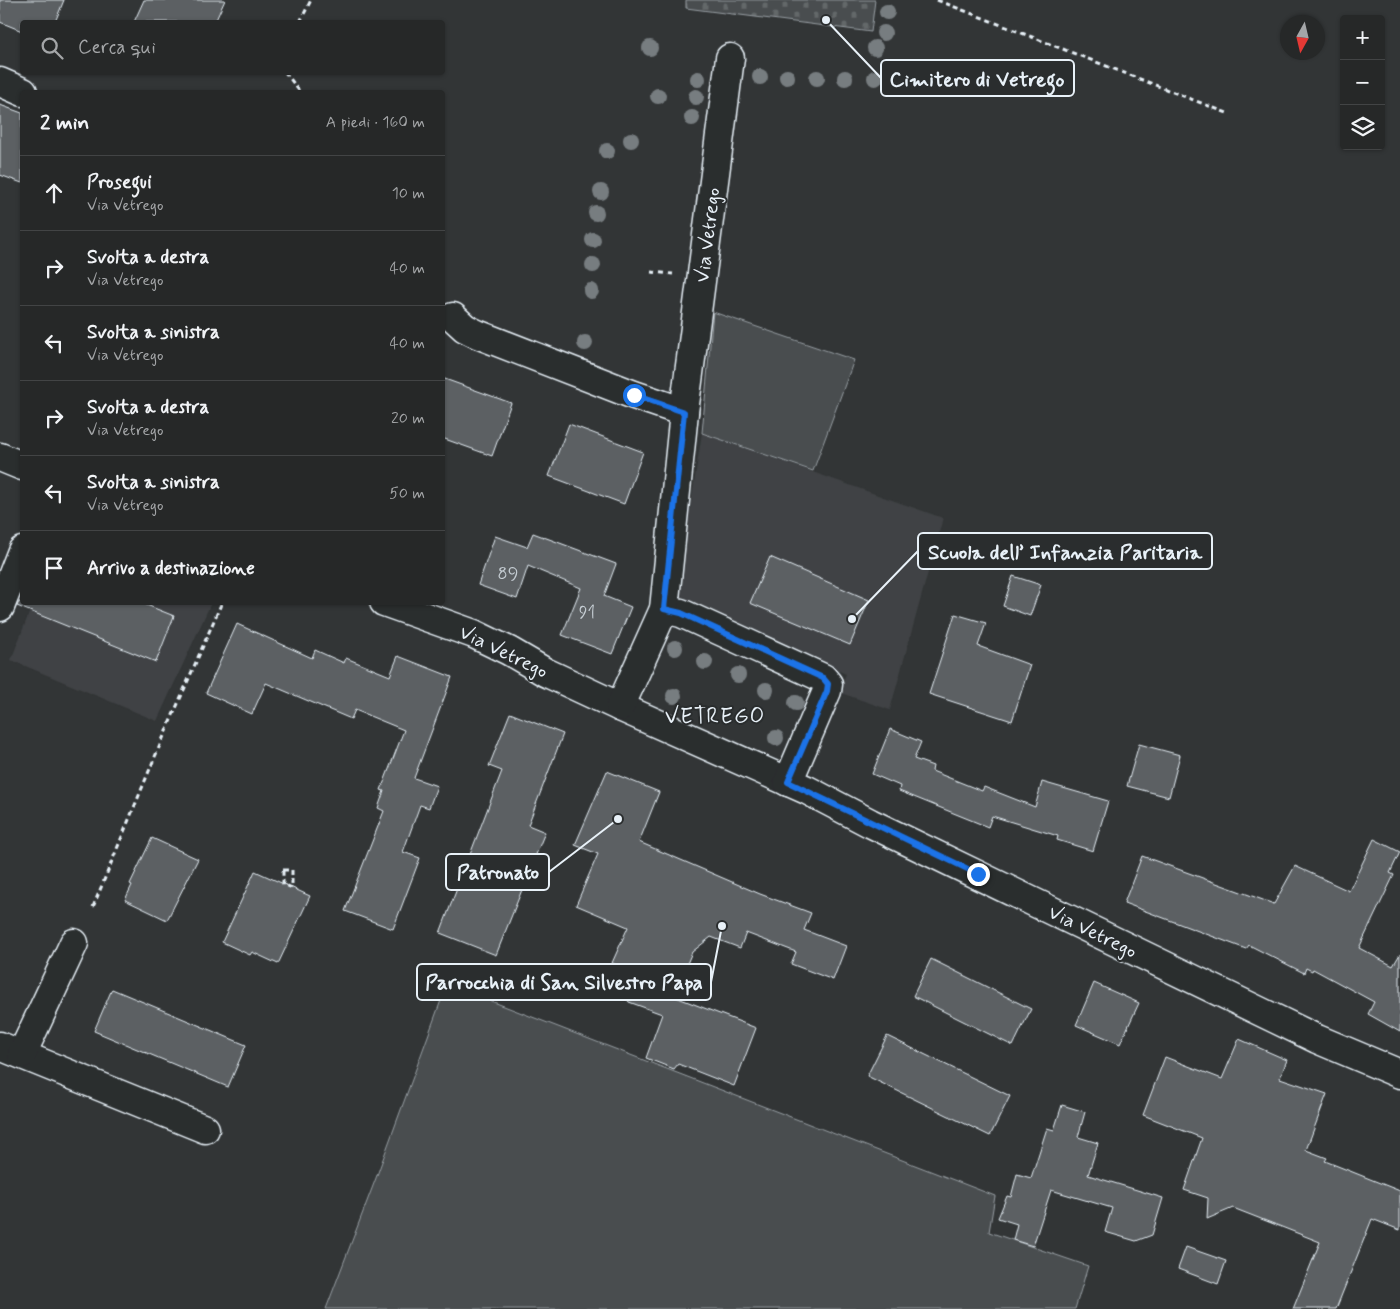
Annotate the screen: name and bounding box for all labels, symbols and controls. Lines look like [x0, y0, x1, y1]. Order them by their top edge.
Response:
north arrow [1280, 15, 1325, 60]
map controls [1340, 15, 1385, 150]
button: + [1340, 15, 1385, 60]
search box [20, 20, 445, 75]
icon: search [38, 34, 66, 62]
text: Cerca qui [78, 35, 156, 60]
callout: Cimitero di Vetrego [881, 60, 1074, 96]
button: − [1340, 60, 1385, 105]
text: Cimitero di Vetrego [889, 66, 1065, 96]
button: layers [1340, 105, 1385, 150]
text: 2 min [40, 109, 89, 137]
text: A piedi · 160 m [326, 112, 425, 133]
text: Prosegui [87, 170, 152, 195]
icon: ahead [40, 179, 68, 207]
text: 10 m [392, 183, 425, 204]
street label: Via Vetrego [689, 186, 728, 284]
text: Via Vetrego [87, 195, 164, 216]
text: Svolta a destra [87, 245, 209, 270]
icon: right [40, 254, 68, 282]
text: 40 m [389, 258, 425, 279]
text: Via Vetrego [87, 270, 164, 291]
text: Svolta a sinistra [87, 320, 220, 345]
icon: left [40, 329, 68, 357]
text: 40 m [389, 333, 425, 354]
text: Via Vetrego [87, 345, 164, 366]
route start [623, 384, 646, 407]
text: Svolta a destra [87, 395, 209, 420]
icon: right [40, 404, 68, 432]
text: 20 m [391, 408, 425, 429]
text: Via Vetrego [87, 420, 164, 441]
text: Svolta a sinistra [87, 470, 220, 495]
icon: left [40, 479, 68, 507]
text: 50 m [389, 483, 425, 504]
text: Via Vetrego [87, 495, 164, 516]
callout: Scuola dell’ Infanzia Paritaria [918, 533, 1212, 569]
text: Scuola dell’ Infanzia Paritaria [928, 539, 1204, 567]
icon: arrive [40, 554, 68, 582]
text: Arrivo a destinazione [87, 556, 255, 581]
house number: 89 [498, 562, 518, 586]
house number: 91 [579, 601, 595, 625]
street label: Via Vetrego [454, 619, 552, 685]
district label: VETREGO [665, 703, 765, 731]
callout: Patronato [446, 854, 549, 890]
text: Patronato [457, 859, 540, 887]
route end [967, 863, 990, 886]
street label: Via Vetrego [1043, 899, 1141, 965]
callout: Parrocchia di San Silvestro Papa [417, 964, 711, 1000]
text: Parrocchia di San Silvestro Papa [425, 969, 703, 997]

